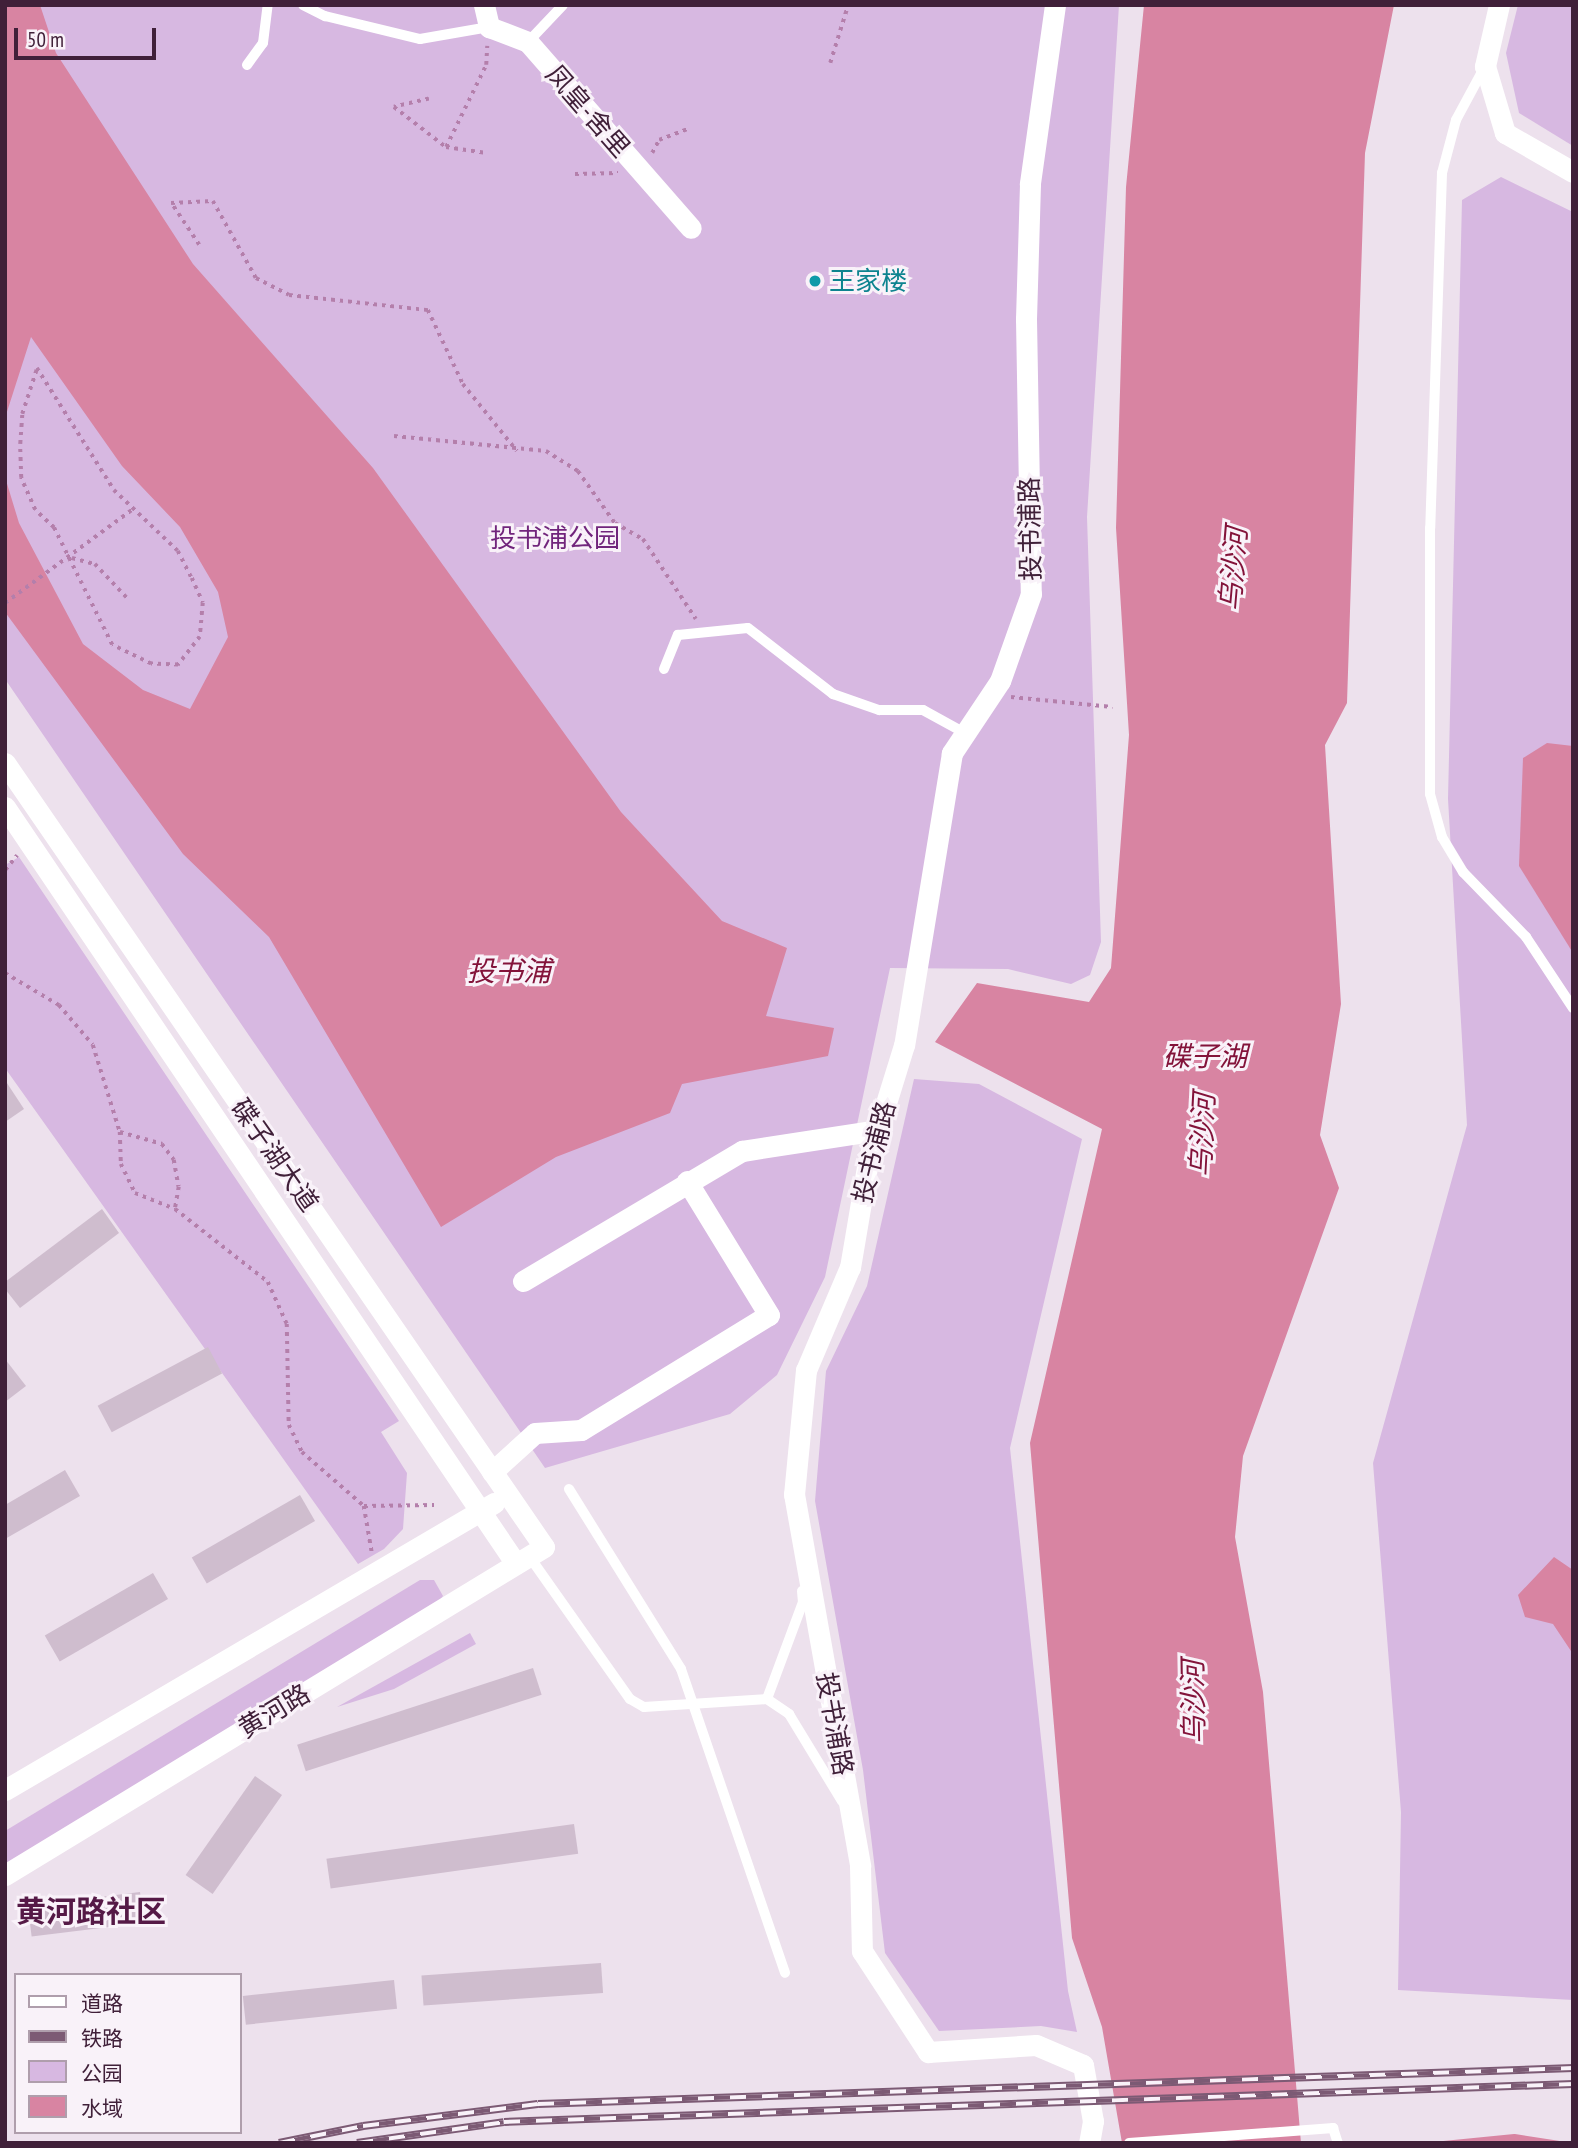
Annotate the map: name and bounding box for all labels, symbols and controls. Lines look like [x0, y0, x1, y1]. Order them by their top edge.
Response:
scale bar [18, 14, 159, 58]
text: 50 m [27, 26, 64, 53]
street label: 凤皇-舍里 [540, 59, 636, 163]
place label: 王家楼 [829, 265, 907, 297]
marker: 王家楼 [807, 273, 823, 289]
street label: 投书浦路 [1013, 477, 1047, 581]
park label: 投书浦公园 [490, 522, 620, 554]
water label: 乌沙河 [1213, 526, 1253, 612]
water label: 投书浦 [467, 954, 551, 988]
water label: 碟子湖 [1163, 1039, 1247, 1073]
water label: 乌沙河 [1183, 1092, 1221, 1178]
street label: 碟子湖大道 [225, 1093, 325, 1217]
street label: 投书浦路 [846, 1098, 902, 1206]
water label: 乌沙河 [1175, 1660, 1211, 1744]
street label: 投书浦路 [811, 1670, 859, 1778]
street label: 黄河路 [233, 1678, 315, 1744]
district label: 黄河路社区 [16, 1893, 166, 1929]
legend [14, 1973, 242, 2134]
text: 道路 [81, 1990, 123, 2017]
text: 铁路 [81, 2025, 123, 2052]
text: 公园 [81, 2060, 123, 2087]
text: 水域 [81, 2095, 123, 2122]

